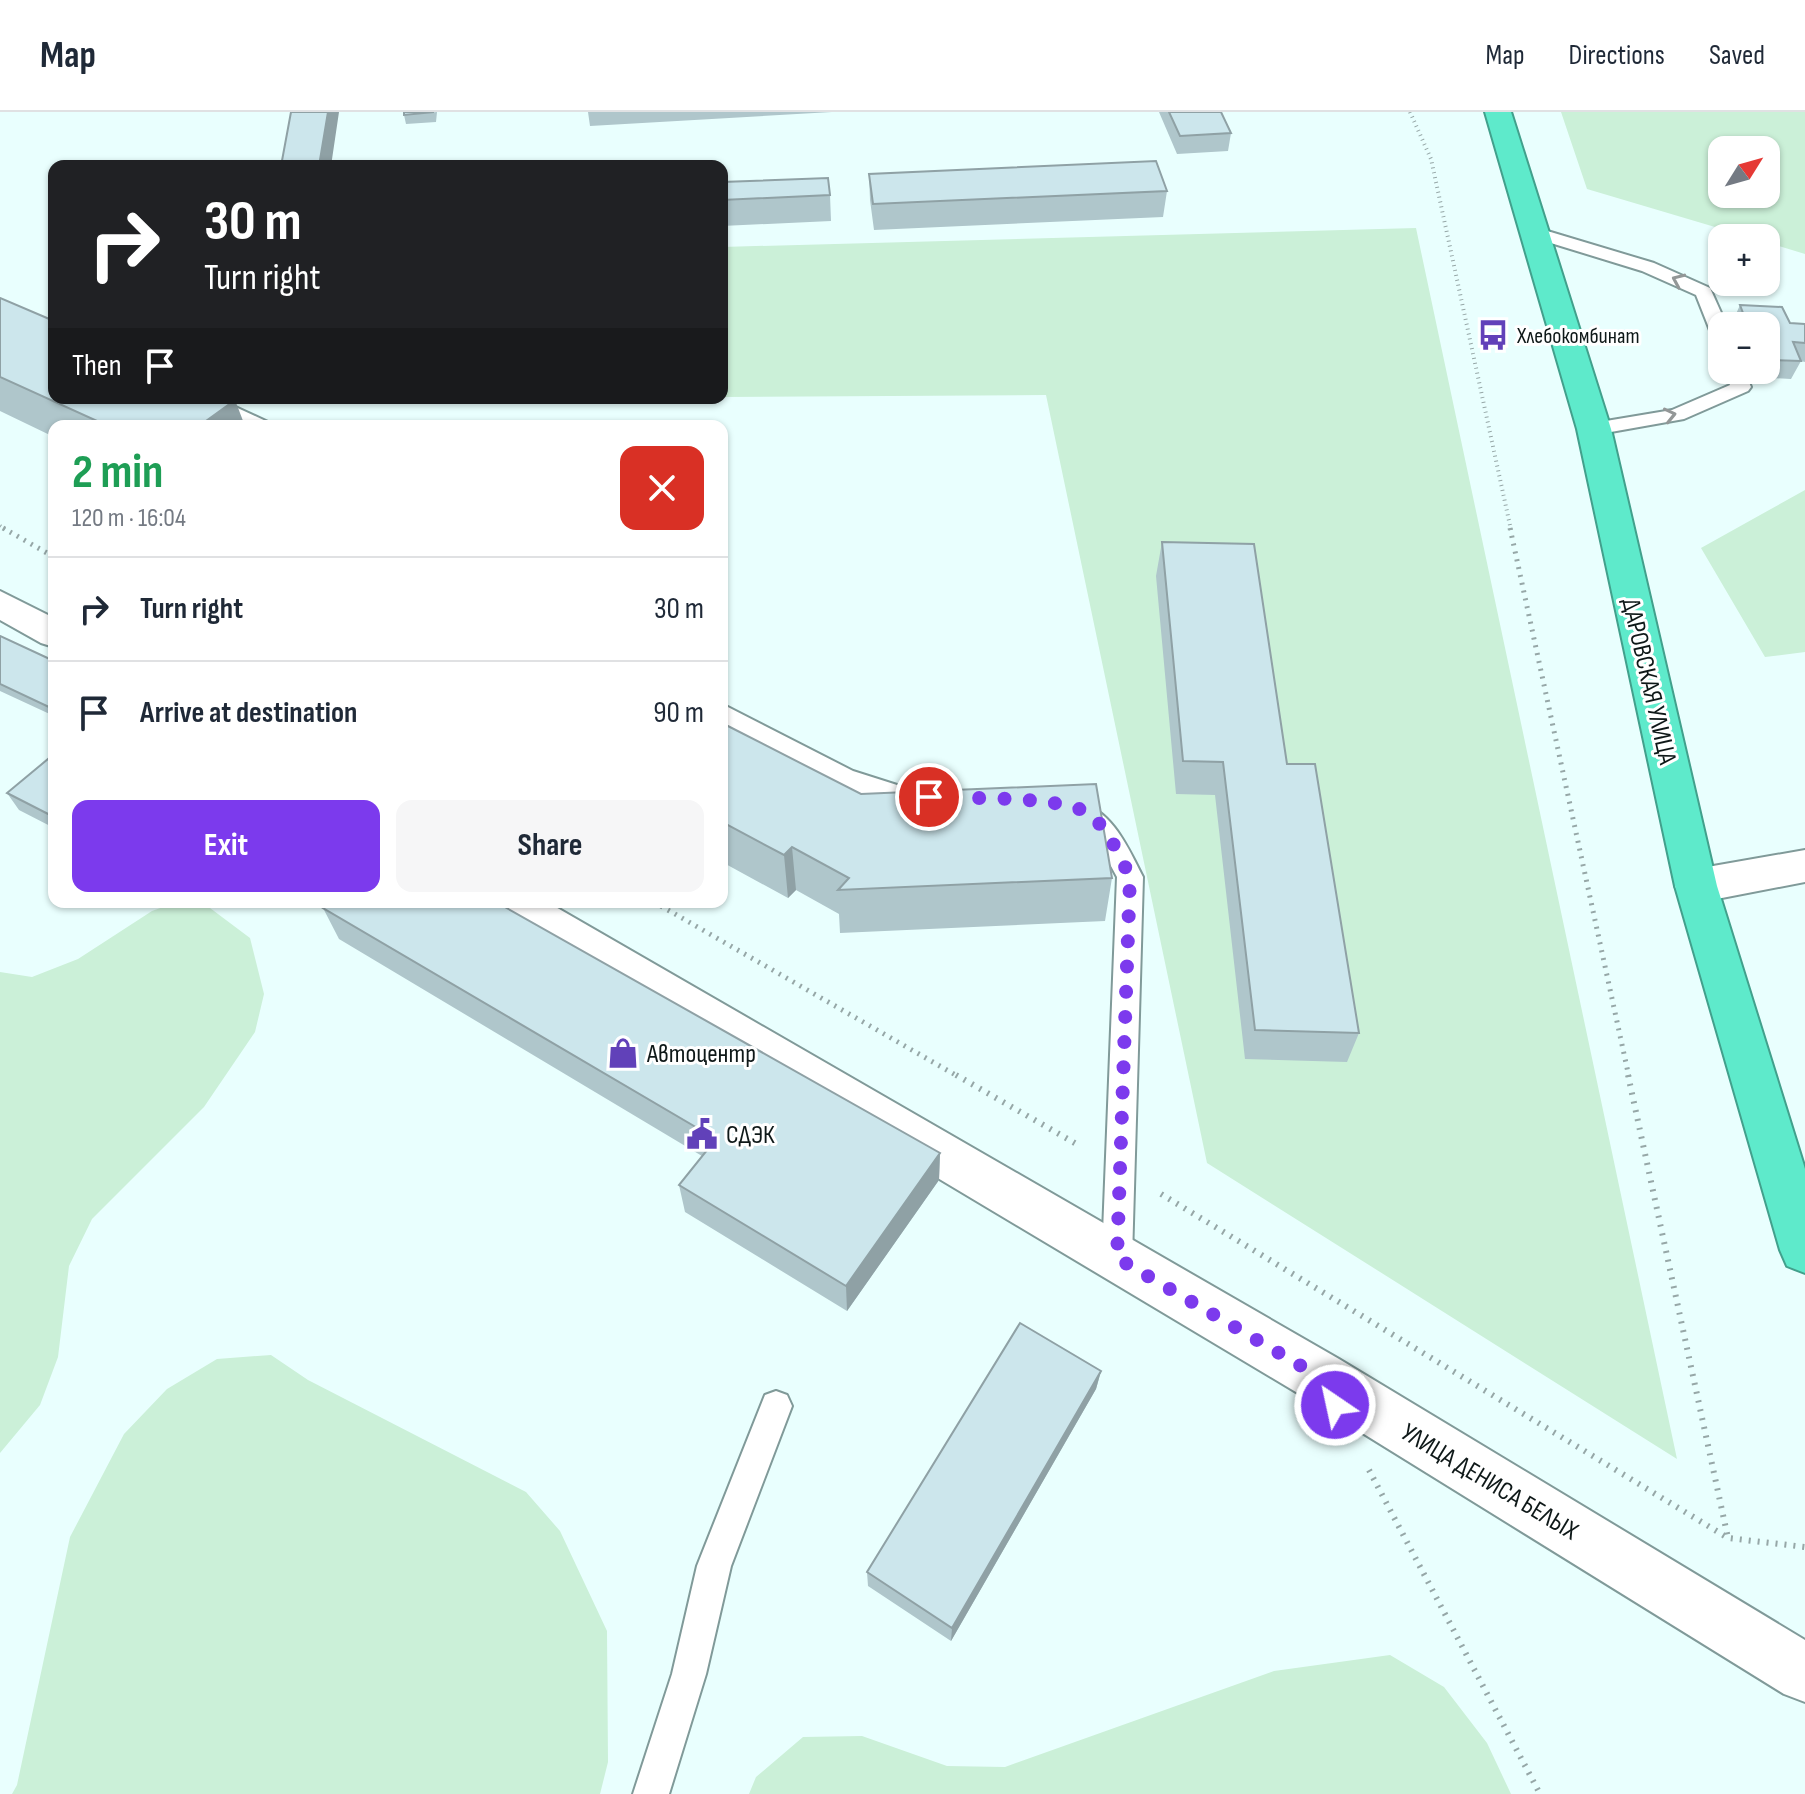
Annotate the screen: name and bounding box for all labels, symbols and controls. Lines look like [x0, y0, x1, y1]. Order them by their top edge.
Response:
text: Map [40, 33, 96, 78]
text: Map [1486, 39, 1525, 72]
text: Directions [1569, 39, 1665, 72]
text: Saved [1709, 39, 1765, 72]
north arrow [1708, 136, 1780, 208]
map controls [1708, 136, 1780, 384]
text: 30 m [204, 189, 302, 256]
icon: right [72, 192, 176, 296]
button: + [1708, 224, 1780, 296]
text: Turn right [204, 257, 321, 300]
one-way arrow [1672, 274, 1686, 290]
button: − [1708, 312, 1780, 384]
bus stop icon: Хлебокомбинат [1476, 318, 1510, 352]
place label: Хлебокомбинат [1516, 323, 1640, 350]
icon: arrive [138, 344, 182, 388]
text: Then [72, 348, 122, 384]
one-way arrow [1663, 407, 1677, 424]
text: 2 min [72, 444, 163, 501]
button: close [620, 446, 704, 530]
text: 120 m · 16:04 [72, 503, 186, 534]
icon: right [72, 587, 116, 631]
text: Turn right [140, 591, 243, 627]
text: 30 m [654, 591, 704, 627]
street label: ДАРОВСКАЯ УЛИЦА [1614, 595, 1683, 768]
icon: arrive [72, 691, 116, 735]
text: Arrive at destination [140, 695, 357, 731]
text: 90 m [653, 695, 704, 731]
pin [895, 763, 963, 831]
icon: arrive [907, 775, 951, 819]
button: Exit [72, 800, 380, 892]
button: Share [396, 800, 704, 892]
shop icon: Автоцентр [606, 1036, 640, 1070]
place label: Автоцентр [646, 1039, 756, 1070]
public building icon: СДЭК [685, 1117, 719, 1151]
place label: СДЭК [726, 1120, 775, 1151]
position arrow [1293, 1363, 1377, 1447]
street label: УЛИЦА ДЕНИСА БЕЛЫХ [1395, 1417, 1583, 1547]

